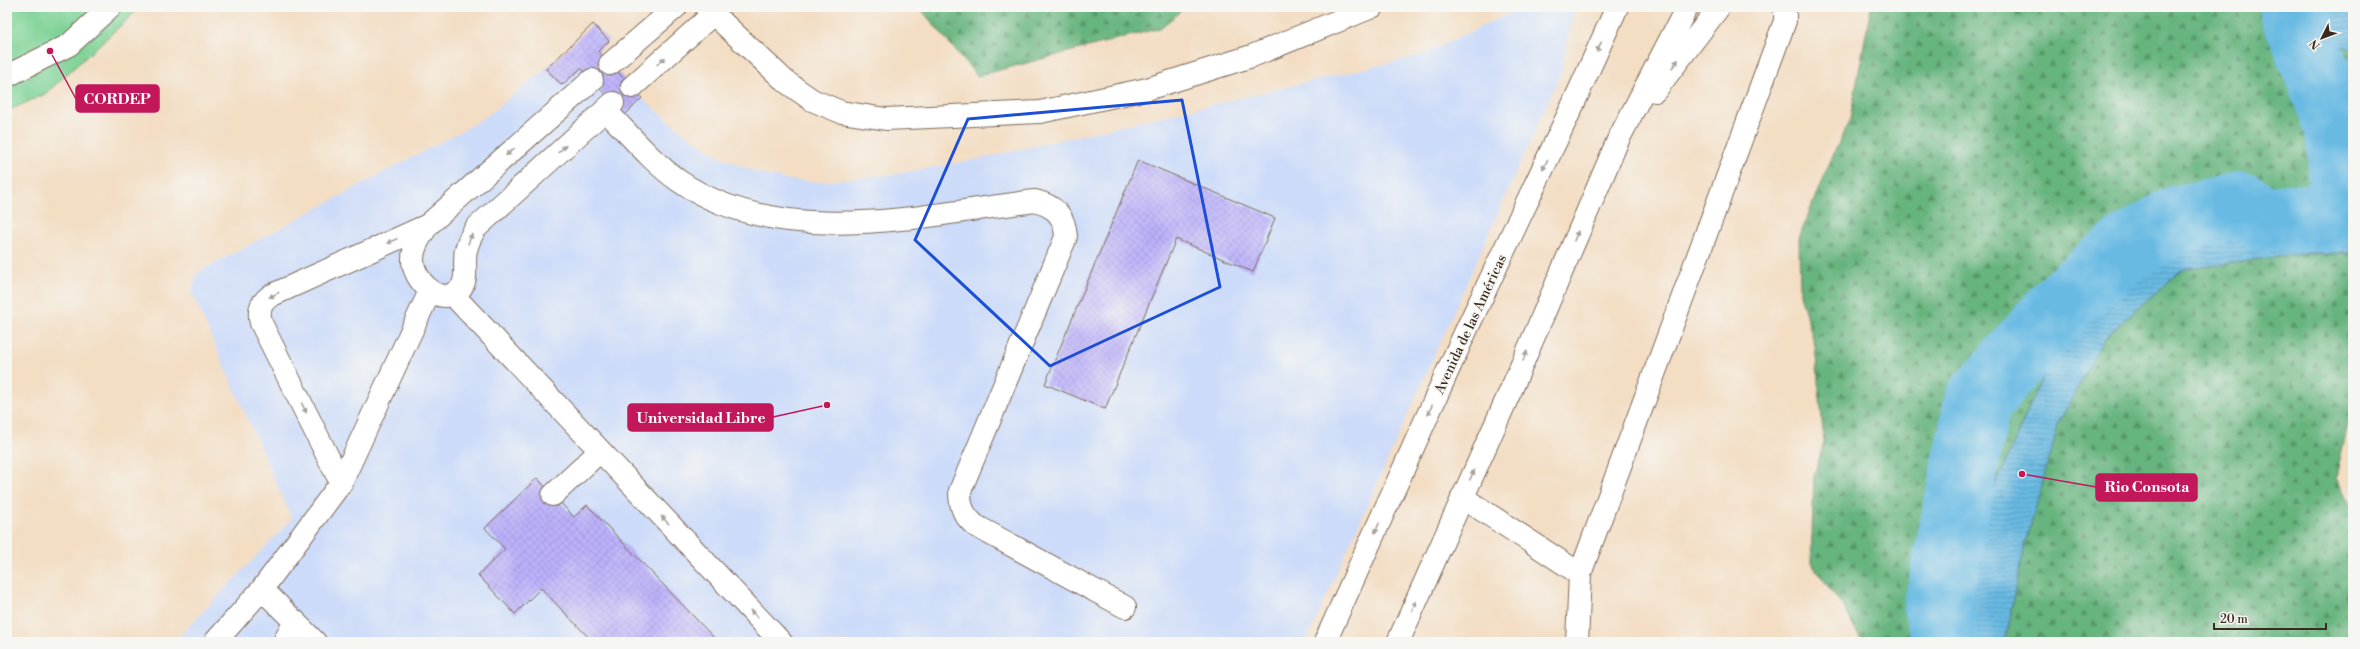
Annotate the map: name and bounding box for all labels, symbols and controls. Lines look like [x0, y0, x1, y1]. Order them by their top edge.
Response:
north arrow [2302, 18, 2342, 58]
text: N [2307, 36, 2323, 52]
one-way arrow [1596, 41, 1602, 53]
one-way arrow [656, 56, 666, 66]
one-way arrow [1671, 59, 1679, 70]
callout: CORDEP [76, 85, 159, 112]
text: CORDEP [83, 90, 151, 109]
one-way arrow [557, 144, 567, 153]
one-way arrow [505, 148, 515, 157]
one-way arrow [1542, 159, 1548, 171]
one-way arrow [1574, 230, 1580, 242]
one-way arrow [467, 234, 473, 245]
one-way arrow [386, 238, 397, 244]
street label: Avenida de las Américas [1430, 252, 1511, 398]
one-way arrow [268, 292, 279, 298]
one-way arrow [1522, 350, 1529, 362]
one-way arrow [300, 402, 307, 414]
callout: Universidad Libre [628, 404, 773, 431]
one-way arrow [1427, 404, 1433, 415]
text: Universidad Libre [636, 409, 766, 428]
one-way arrow [1469, 469, 1475, 480]
callout: Rio Consota [2096, 474, 2197, 501]
text: Rio Consota [2105, 478, 2190, 497]
one-way arrow [660, 515, 670, 525]
one-way arrow [1374, 522, 1380, 534]
one-way arrow [1411, 601, 1417, 612]
scale bar [2214, 605, 2326, 631]
one-way arrow [750, 609, 759, 619]
text: 20 m [2220, 612, 2248, 627]

